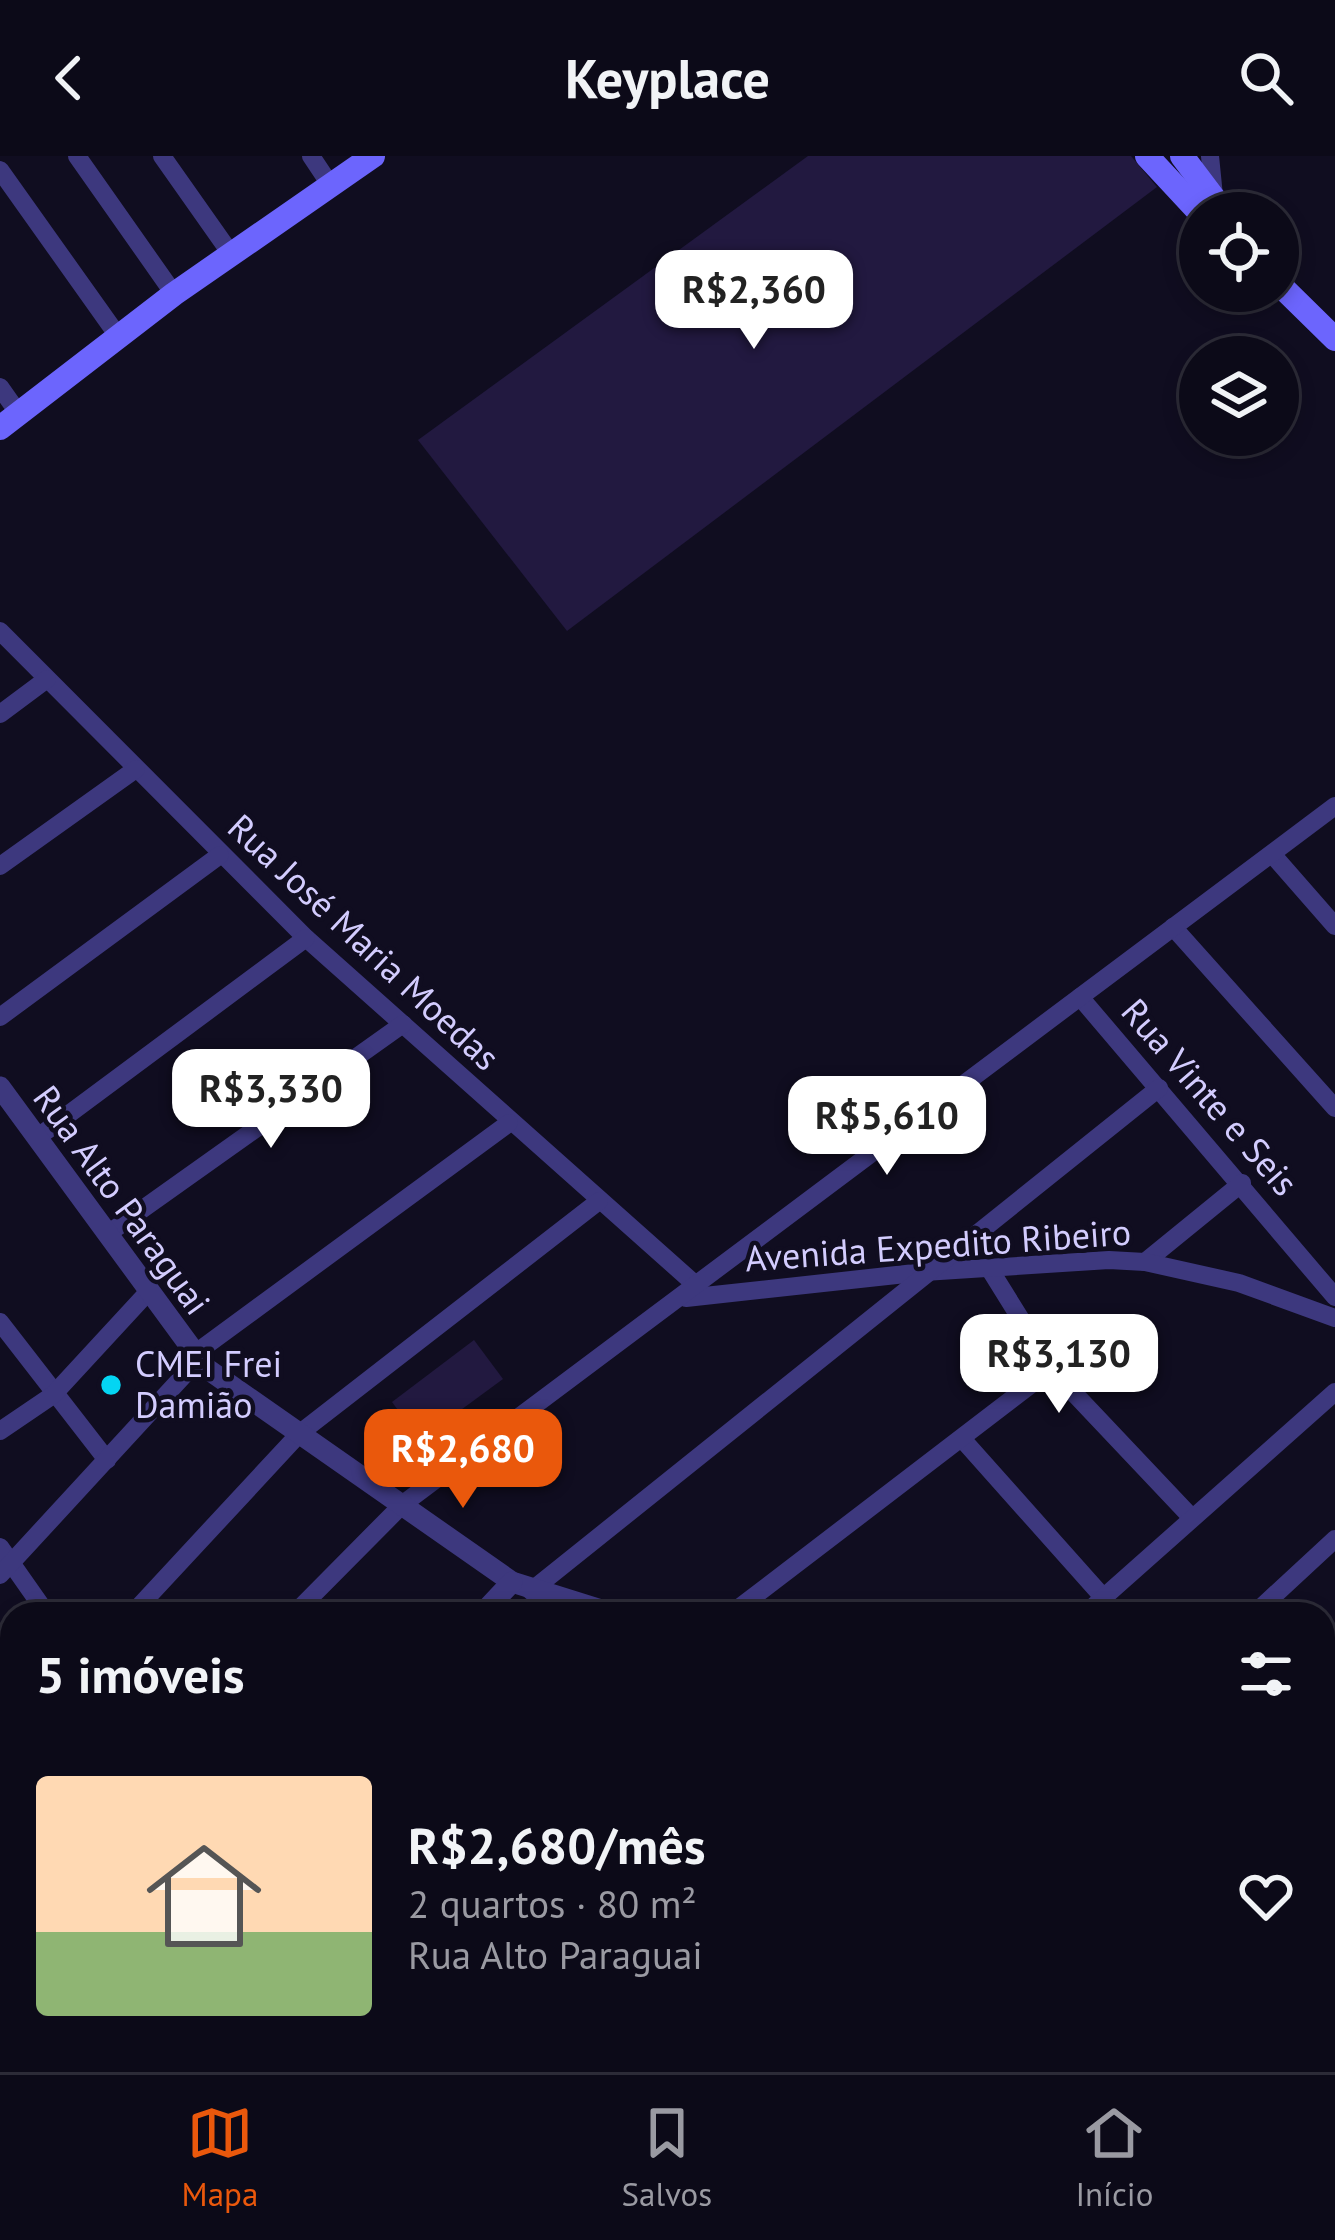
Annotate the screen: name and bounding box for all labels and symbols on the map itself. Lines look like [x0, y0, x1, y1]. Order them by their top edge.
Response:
pin: R$2,360 [643, 250, 865, 352]
street label: Rua José Maria Moedas [219, 803, 510, 1080]
street label: Rua Vinte e Seis [1112, 988, 1309, 1205]
pin: R$3,330 [160, 1049, 382, 1151]
street label: Rua Alto Paraguai [23, 1076, 221, 1324]
pin: R$5,610 [776, 1076, 998, 1178]
street label: Avenida Expedito Ribeiro [744, 1208, 1132, 1281]
pin: R$3,130 [948, 1314, 1170, 1416]
place label: CMEI Frei Damião [135, 1340, 282, 1428]
marker: CMEI Frei Damião [98, 1372, 124, 1398]
pin: R$2,680 [352, 1409, 574, 1511]

